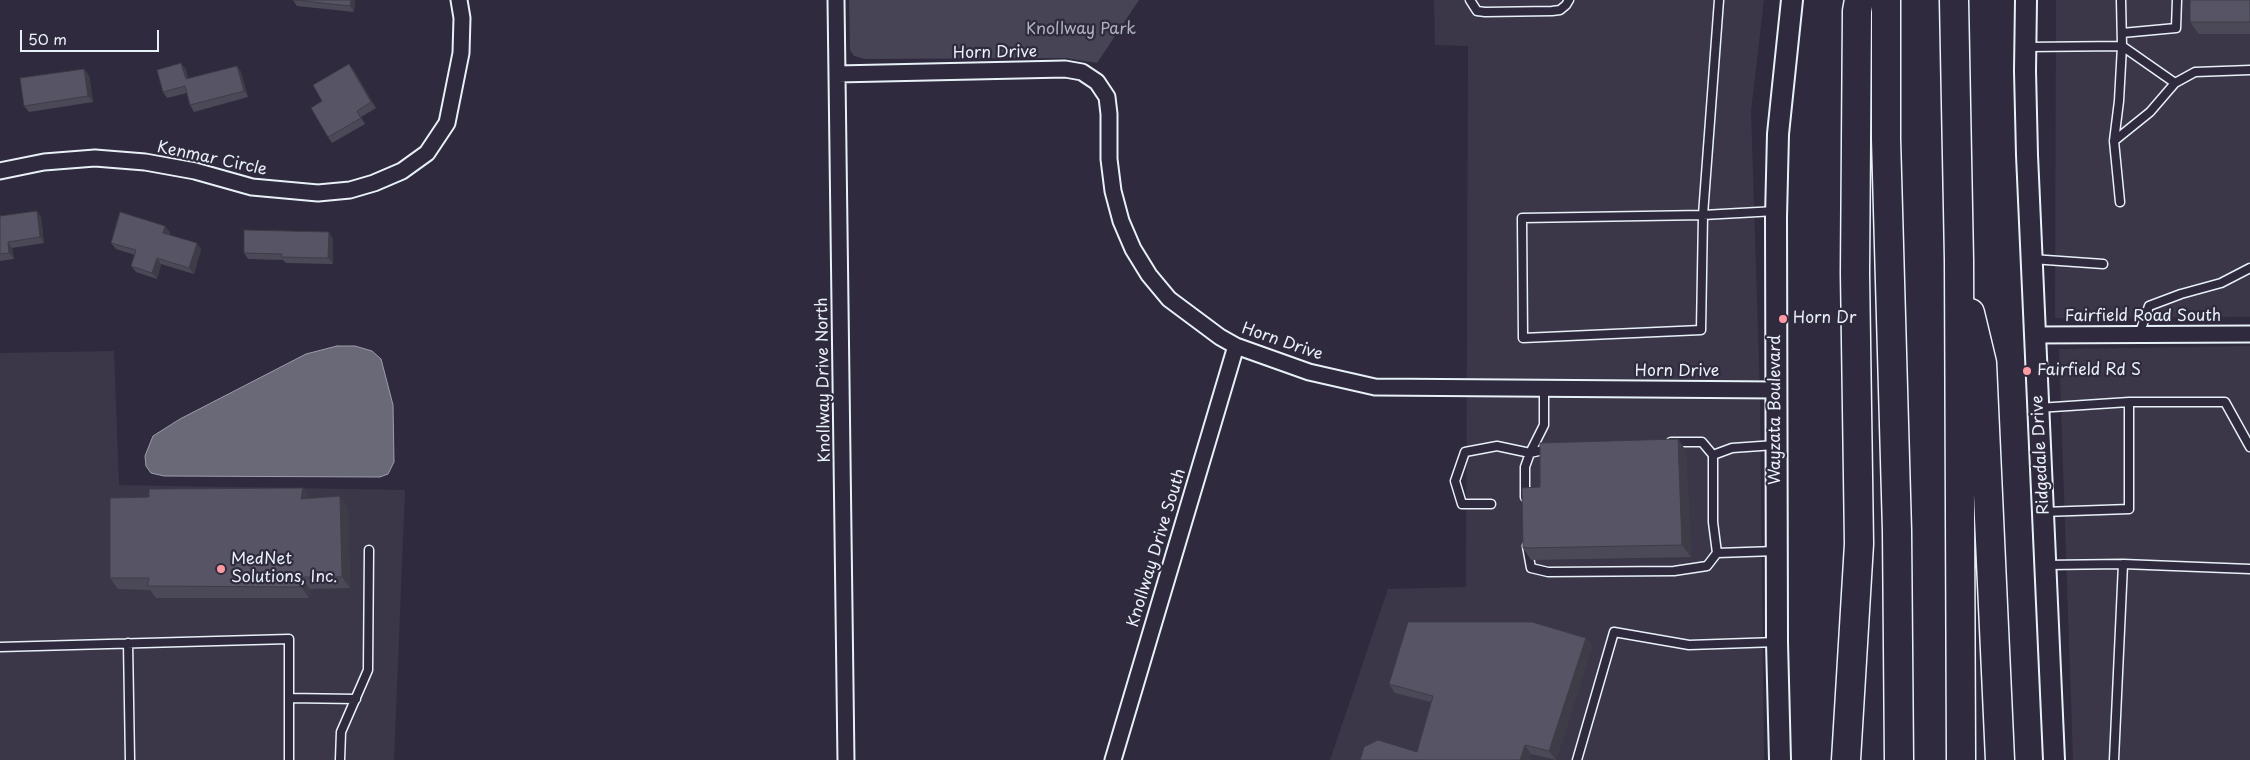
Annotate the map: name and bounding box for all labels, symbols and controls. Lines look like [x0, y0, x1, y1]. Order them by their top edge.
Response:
scale bar [22, 20, 161, 52]
park label: Knollway Park [1026, 20, 1136, 40]
text: 50 m [28, 27, 67, 50]
street label: Horn Drive [953, 43, 1037, 63]
street label: Kenmar Circle [155, 138, 269, 180]
street label: Knollway Drive North [813, 297, 835, 463]
street label: Fairfield Road South [2065, 307, 2221, 327]
place label: Horn Dr [1793, 309, 1856, 329]
marker: Horn Dr [1777, 313, 1789, 325]
street label: Horn Drive [1239, 319, 1325, 365]
street label: Wayzata Boulevard [1766, 335, 1786, 485]
place label: Fairfield Rd S [2037, 361, 2141, 381]
street label: Horn Drive [1635, 362, 1719, 382]
marker: Fairfield Rd S [2021, 365, 2033, 377]
street label: Ridgedale Drive [2028, 395, 2054, 515]
street label: Knollway Drive South [1124, 467, 1190, 629]
place label: MedNet Solutions, Inc. [231, 550, 338, 588]
marker: MedNet Solutions, Inc. [215, 563, 227, 575]

